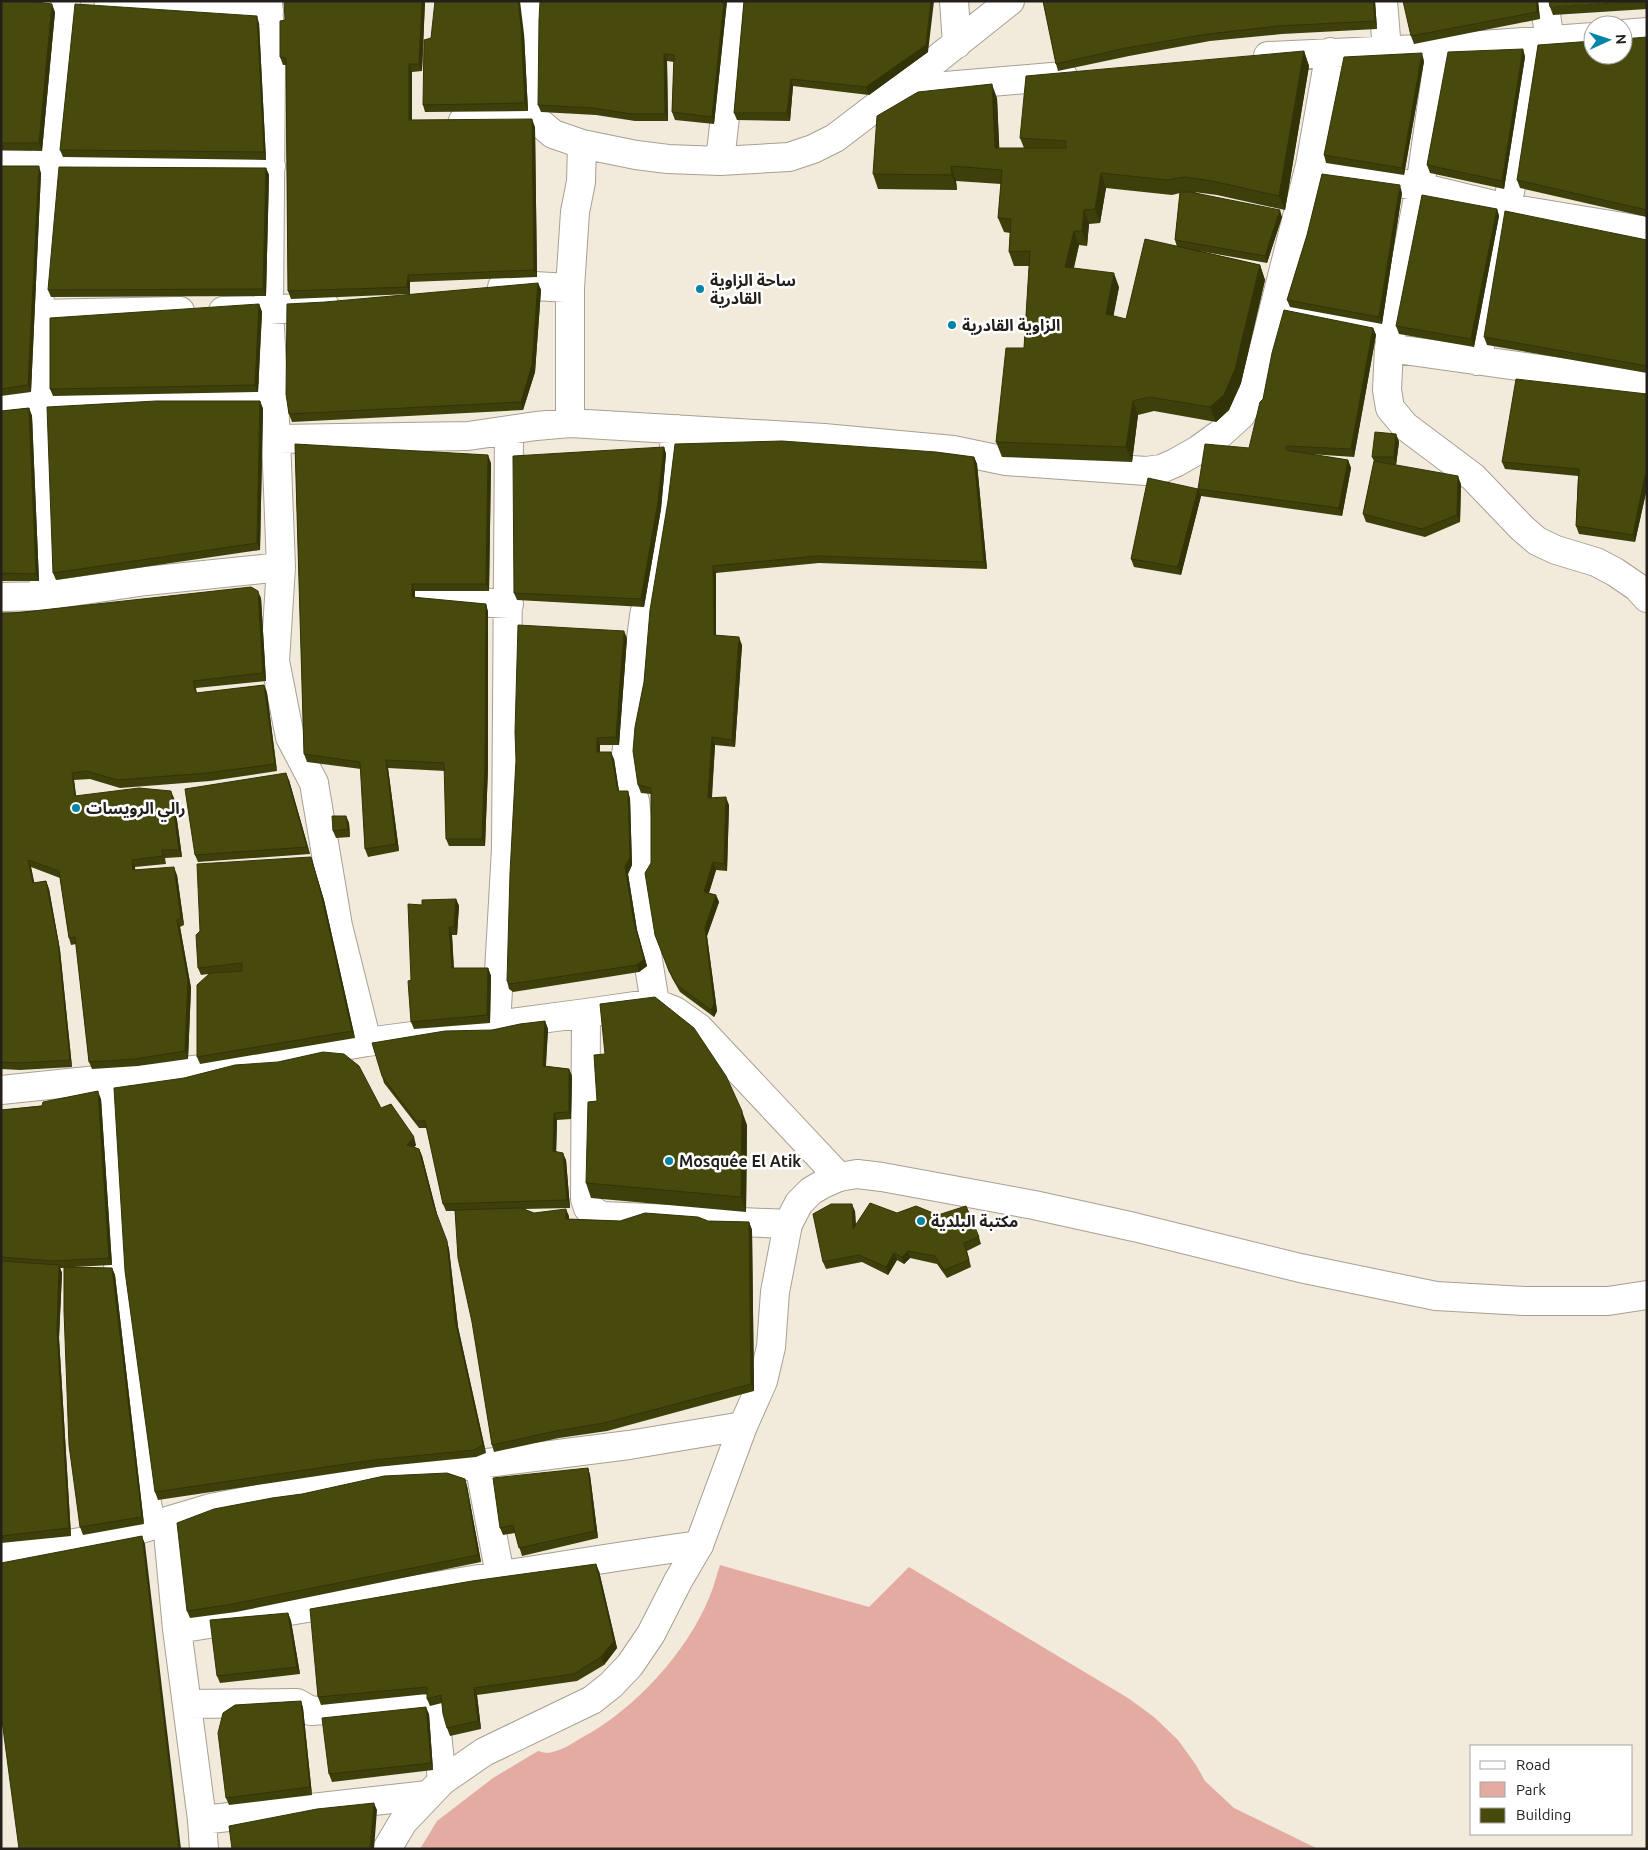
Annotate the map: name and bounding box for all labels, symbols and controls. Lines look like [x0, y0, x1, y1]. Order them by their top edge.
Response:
north arrow [1583, 15, 1633, 65]
text: N [1613, 34, 1629, 45]
place label: ساحة الزاوية القادرية [710, 271, 796, 308]
marker: ساحة الزاوية القادرية [694, 283, 706, 295]
place label: الزاوية القادرية [962, 316, 1060, 335]
marker: الزاوية القادرية [946, 319, 958, 331]
place label: رالي الرويسات [86, 799, 186, 822]
marker: رالي الرويسات [70, 802, 82, 814]
place label: Mosquée El Atik [679, 1152, 801, 1170]
marker: Mosquée El Atik [663, 1155, 675, 1167]
place label: مكتبة البلدية [931, 1212, 1018, 1231]
marker: مكتبة البلدية [915, 1215, 927, 1227]
legend [1470, 1745, 1633, 1835]
text: Road [1516, 1756, 1551, 1773]
text: Park [1516, 1781, 1546, 1798]
text: Building [1516, 1806, 1571, 1823]

